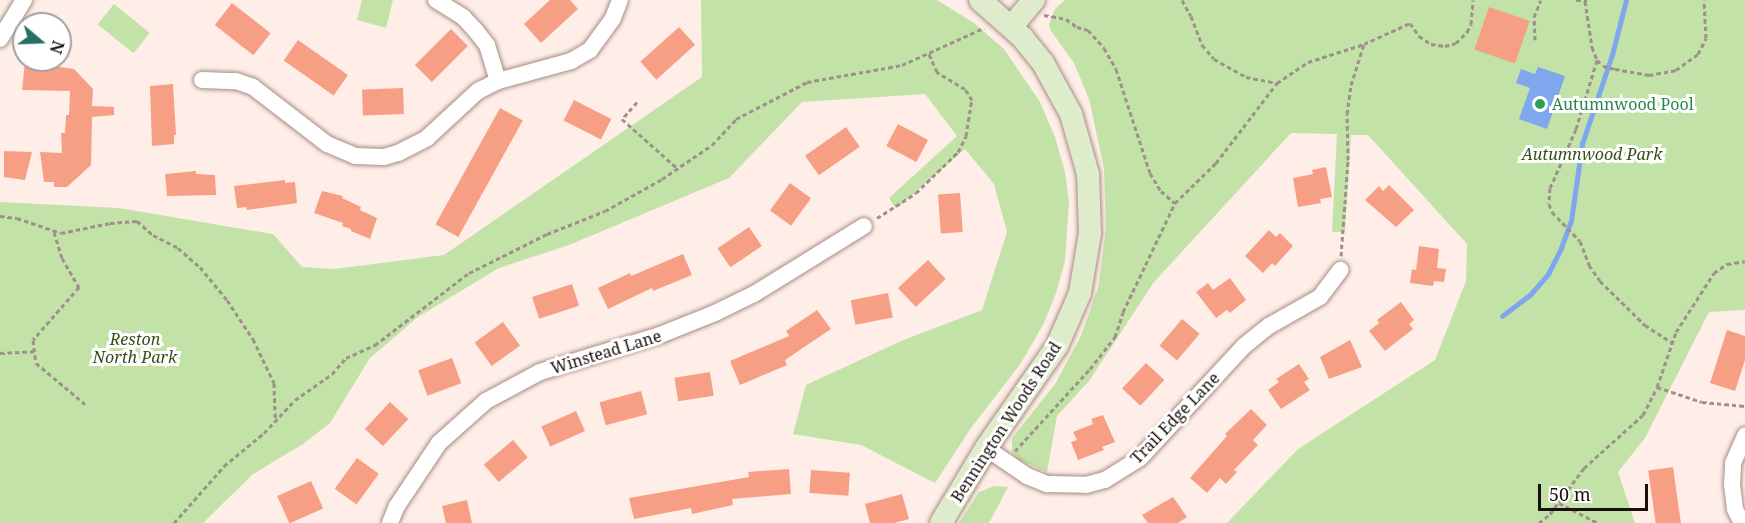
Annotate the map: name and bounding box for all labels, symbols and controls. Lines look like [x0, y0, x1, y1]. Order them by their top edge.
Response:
north arrow [12, 12, 72, 72]
text: N [45, 38, 70, 57]
place label: Autumnwood Pool [1552, 94, 1694, 114]
marker: Autumnwood Pool [1533, 97, 1547, 111]
park label: Autumnwood Park [1522, 144, 1662, 164]
street label: Winstead Lane [548, 326, 664, 378]
park label: Reston North Park [93, 329, 177, 367]
street label: Bennington Woods Road [947, 338, 1065, 506]
street label: Trail Edge Lane [1127, 368, 1223, 468]
scale bar [1541, 472, 1650, 510]
text: 50 m [1549, 482, 1591, 506]

